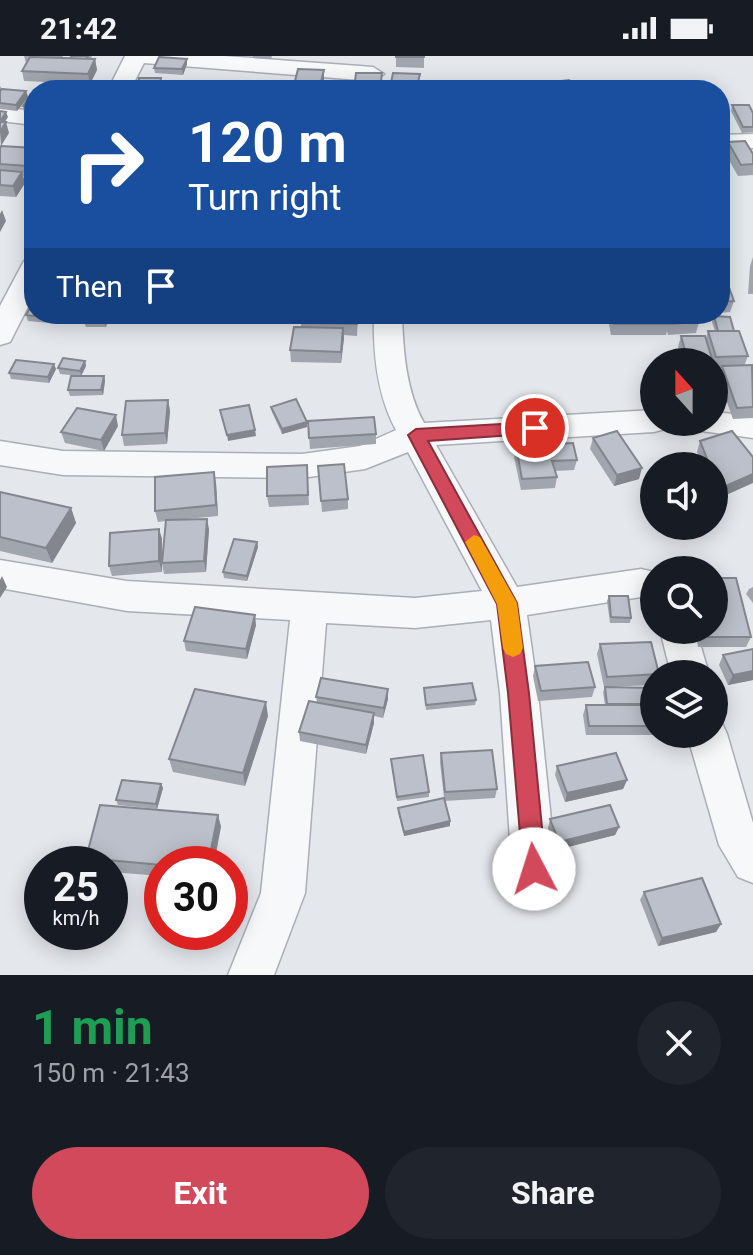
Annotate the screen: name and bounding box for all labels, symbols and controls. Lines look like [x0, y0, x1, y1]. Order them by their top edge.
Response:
text: 21:42 [40, 11, 117, 46]
text: 120 m [188, 110, 347, 176]
icon: right [56, 112, 160, 216]
text: Turn right [188, 177, 341, 219]
icon: arrive [139, 264, 183, 308]
text: Then [56, 269, 123, 304]
north arrow [640, 348, 728, 436]
map controls [640, 348, 728, 748]
pin [501, 394, 569, 462]
icon: arrive [513, 406, 557, 450]
button: sound [640, 452, 728, 540]
button: search [640, 556, 728, 644]
button: layers [640, 660, 728, 748]
position arrow [492, 827, 576, 911]
speed limit sign: 30 [144, 846, 248, 950]
text: 25 [53, 864, 99, 911]
text: km/h [53, 906, 99, 930]
text: 1 min [32, 999, 153, 1056]
button: close [637, 1001, 721, 1085]
text: 150 m · 21:43 [32, 1058, 190, 1088]
button: Exit [32, 1147, 369, 1239]
button: Share [385, 1147, 721, 1239]

